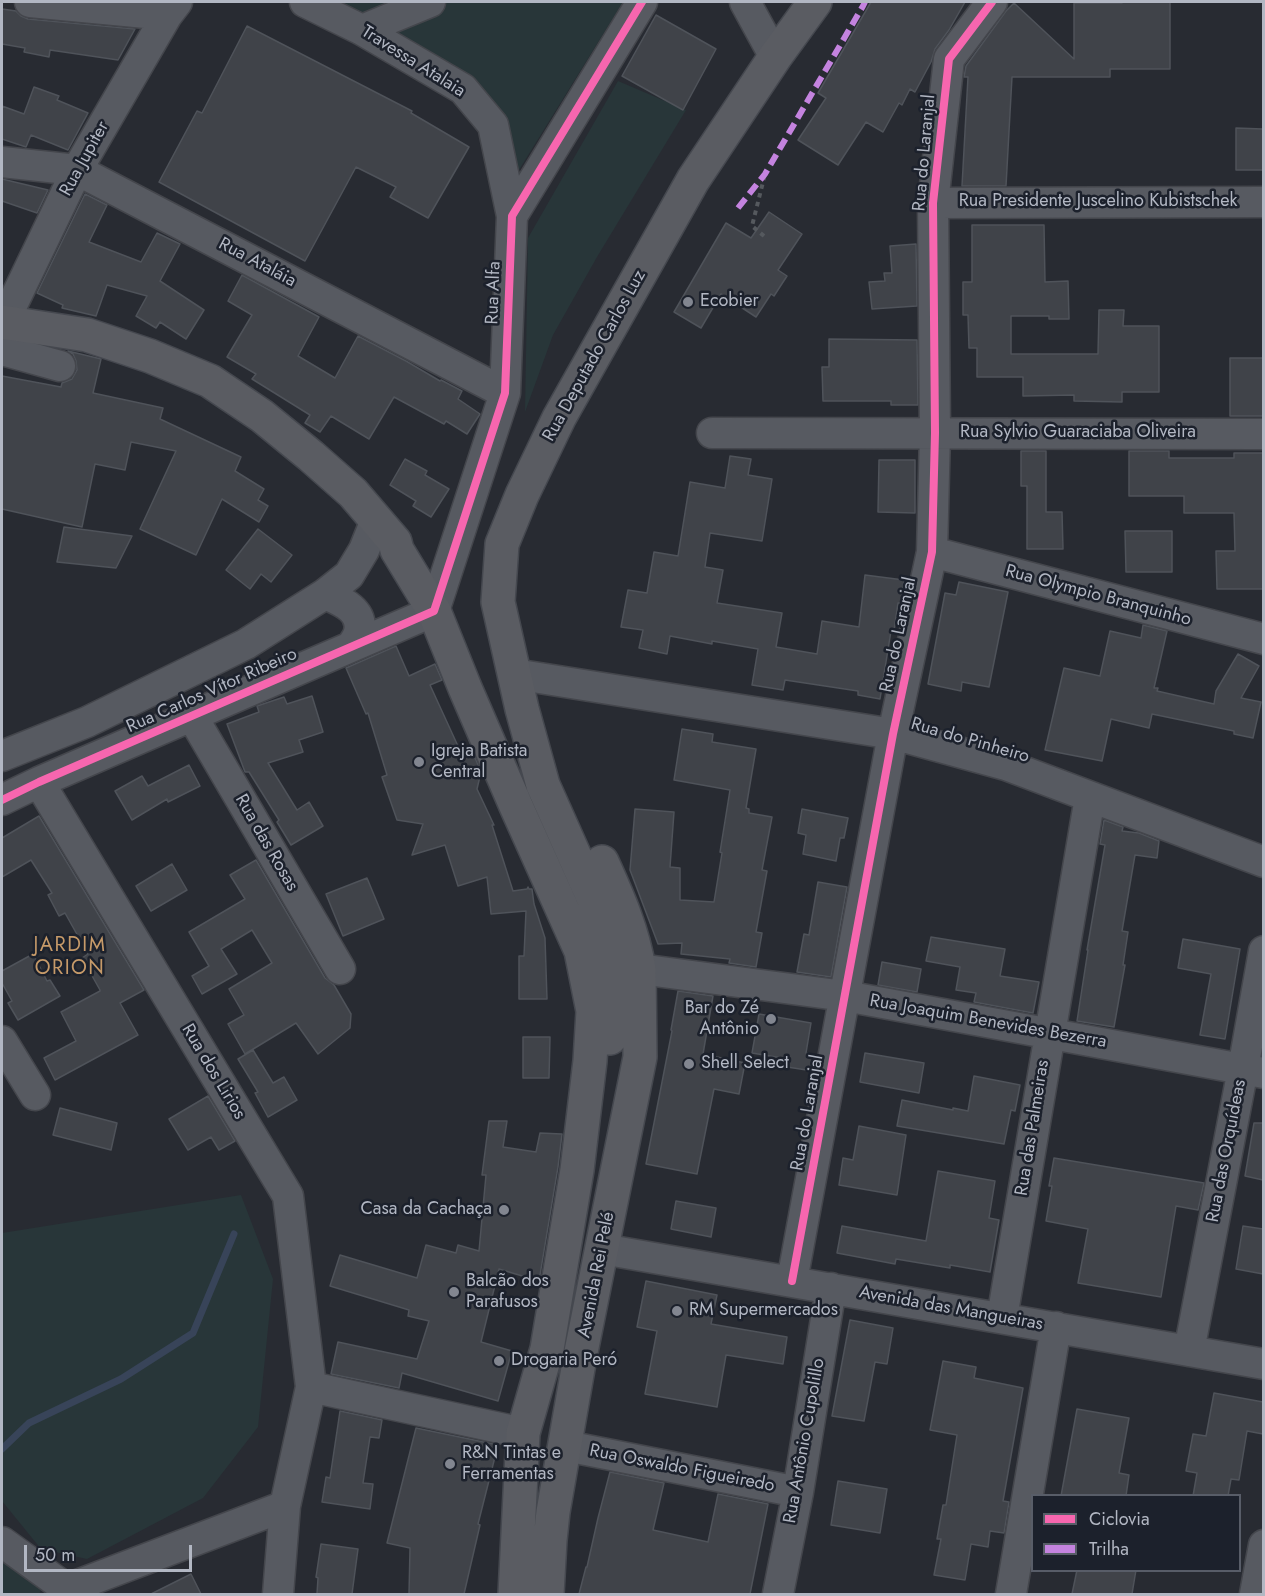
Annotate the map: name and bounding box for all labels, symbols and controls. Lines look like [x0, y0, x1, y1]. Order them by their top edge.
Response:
street label: Travessa Atalaia [357, 22, 469, 102]
street label: Rua do Laranjal [909, 94, 941, 212]
street label: Rua Jupiter [56, 118, 114, 200]
street label: Rua Presidente Juscelino Kubistschek [959, 191, 1237, 213]
street label: Rua Ataláia [215, 234, 299, 292]
street label: Rua Alfa [482, 261, 506, 325]
street label: Rua Deputado Carlos Luz [539, 267, 651, 445]
place label: Ecobier [700, 291, 759, 313]
marker: Ecobier [681, 295, 695, 309]
street label: Rua Sylvio Guaraciaba Oliveira [960, 422, 1196, 444]
street label: Rua Olympio Branquinho [1003, 561, 1193, 631]
street label: Rua do Laranjal [876, 575, 922, 695]
street label: Rua Carlos Vítor Ribeiro [123, 644, 301, 738]
street label: Rua do Pinheiro [908, 714, 1032, 768]
place label: Igreja Batista Central [431, 741, 527, 783]
marker: Igreja Batista Central [412, 755, 426, 769]
street label: Rua das Rosas [230, 791, 302, 895]
district label: JARDIM ORION [34, 934, 106, 981]
street label: Rua Joaquim Benevides Bezerra [868, 991, 1108, 1053]
place label: Bar do Zé Antônio [685, 998, 759, 1040]
marker: Bar do Zé Antônio [764, 1012, 778, 1026]
street label: Rua dos Lirios [176, 1021, 250, 1123]
place label: Shell Select [701, 1053, 789, 1075]
street label: Rua do Laranjal [787, 1053, 829, 1173]
marker: Shell Select [682, 1057, 696, 1071]
street label: Rua das Palmeiras [1012, 1058, 1054, 1198]
street label: Rua das Orquídeas [1203, 1078, 1251, 1224]
place label: Casa da Cachaça [360, 1199, 492, 1221]
marker: Casa da Cachaça [497, 1203, 511, 1217]
street label: Avenida Rei Pelé [574, 1210, 620, 1340]
place label: Balcão dos Parafusos [466, 1271, 549, 1314]
street label: Avenida das Mangueiras [857, 1282, 1045, 1336]
marker: Balcão dos Parafusos [447, 1285, 461, 1299]
place label: RM Supermercados [689, 1300, 838, 1322]
marker: RM Supermercados [670, 1304, 684, 1318]
place label: Drogaria Peró [511, 1350, 617, 1372]
marker: Drogaria Peró [492, 1354, 506, 1368]
street label: Rua Antônio Cupolillo [780, 1357, 830, 1525]
street label: Rua Oswaldo Figueiredo [588, 1440, 776, 1498]
place label: R&N Tintas e Ferramentas [462, 1443, 561, 1486]
marker: R&N Tintas e Ferramentas [443, 1457, 457, 1471]
legend [1031, 1494, 1241, 1572]
text: Ciclovia [1089, 1506, 1150, 1532]
scale bar [27, 1533, 195, 1571]
text: Trilha [1089, 1536, 1129, 1562]
text: 50 m [35, 1542, 75, 1568]

